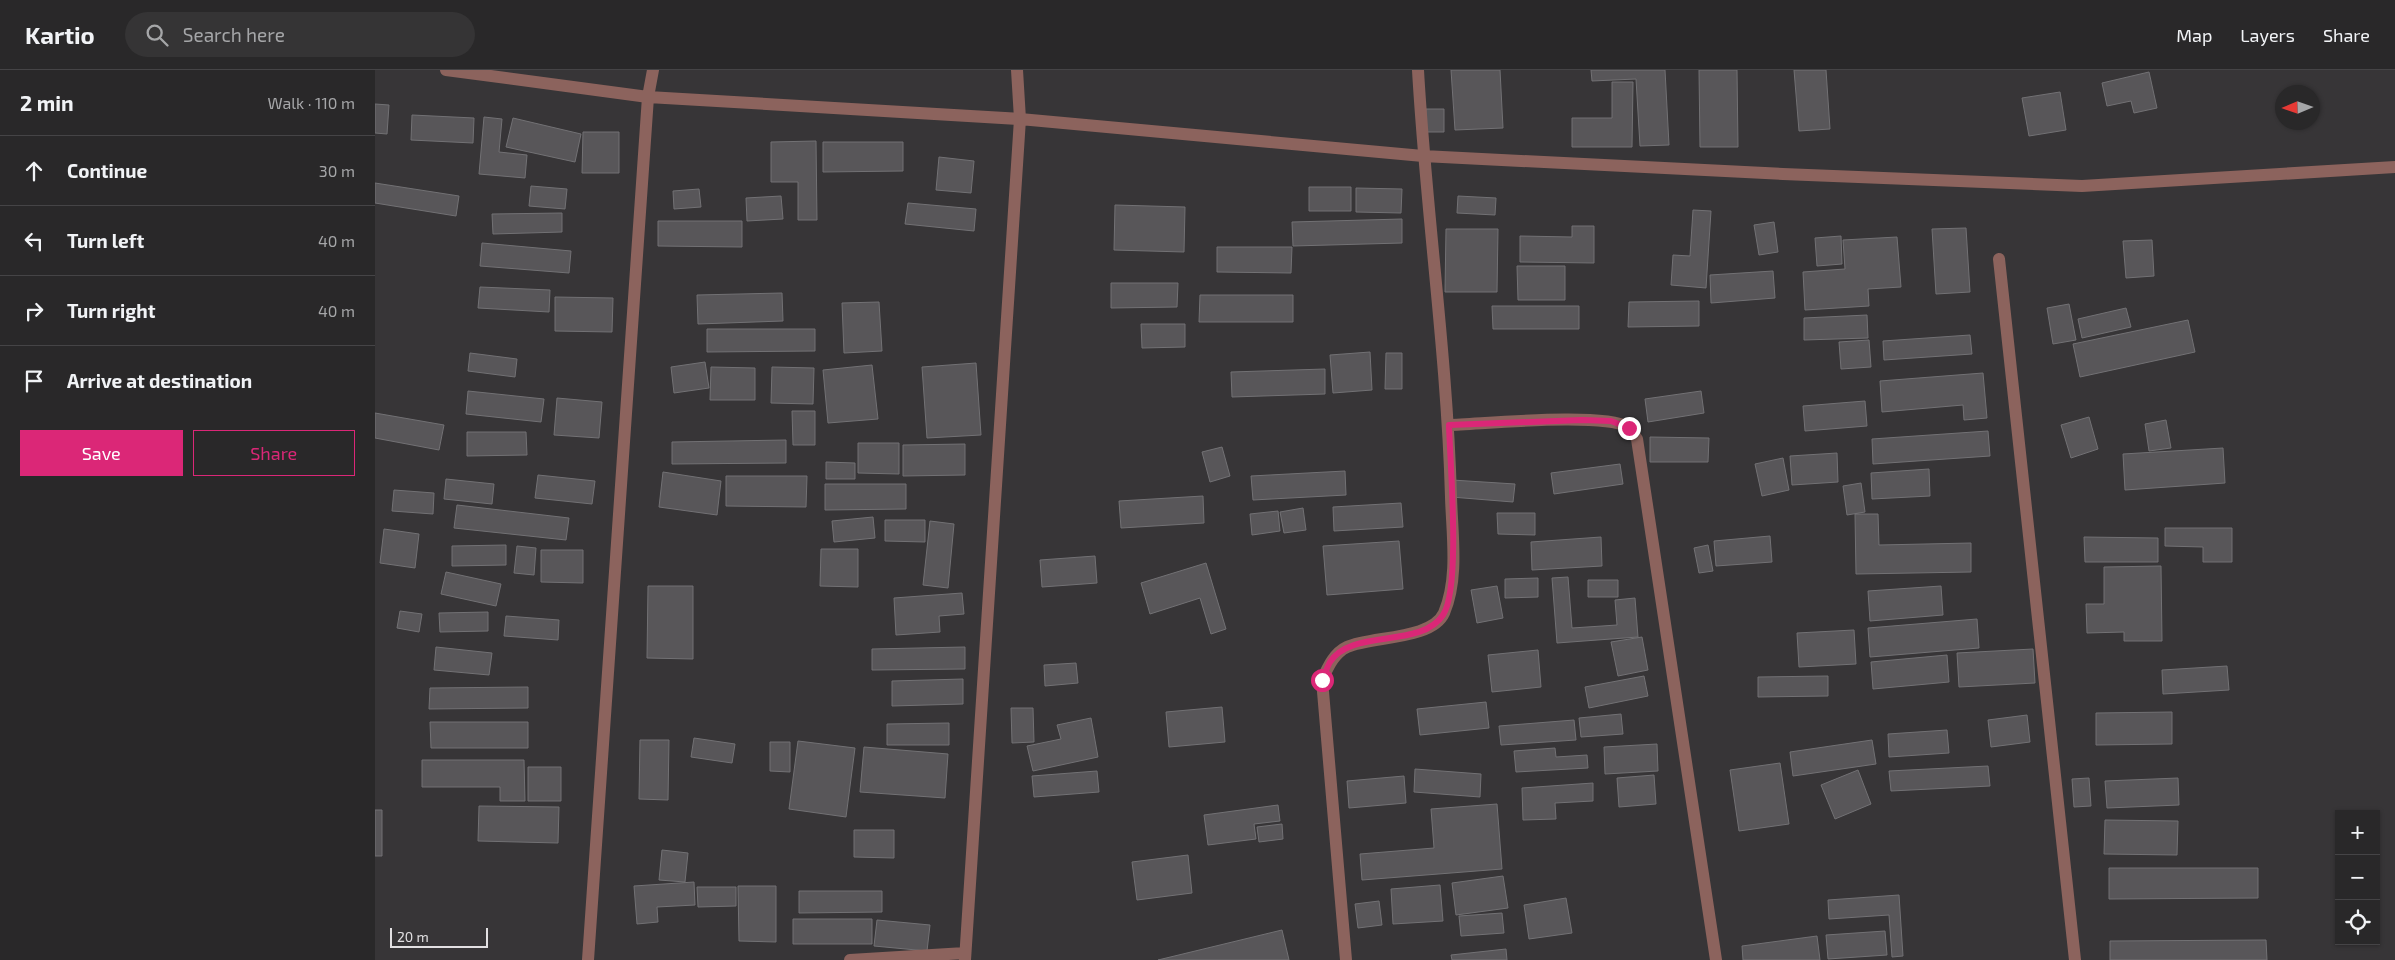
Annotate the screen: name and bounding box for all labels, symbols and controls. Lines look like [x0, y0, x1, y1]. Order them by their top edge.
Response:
search box [125, 12, 475, 57]
text: Kartio [25, 20, 95, 49]
icon: search [143, 21, 171, 49]
text: Search here [183, 23, 285, 46]
text: Map [2176, 24, 2212, 46]
text: Layers [2240, 24, 2295, 46]
text: Share [2323, 24, 2370, 46]
north arrow [2275, 85, 2320, 130]
text: 2 min [20, 90, 74, 115]
text: Walk · 110 m [268, 93, 355, 112]
icon: ahead [20, 157, 48, 185]
text: Continue [67, 159, 147, 182]
text: 30 m [319, 161, 355, 180]
icon: left [20, 227, 48, 255]
text: Turn left [67, 229, 144, 252]
text: 40 m [318, 231, 355, 250]
icon: right [20, 297, 48, 325]
text: Turn right [67, 299, 155, 322]
text: 40 m [318, 301, 355, 320]
icon: arrive [20, 367, 48, 395]
text: Arrive at destination [67, 369, 252, 392]
route end [1618, 417, 1641, 440]
button: Save [20, 430, 183, 476]
button: Share [193, 430, 355, 476]
route start [1311, 669, 1334, 692]
map controls [2335, 810, 2380, 945]
button: + [2335, 810, 2380, 855]
button: − [2335, 855, 2380, 900]
button: locate [2335, 900, 2380, 945]
scale bar [390, 925, 487, 948]
text: 20 m [397, 928, 429, 945]

